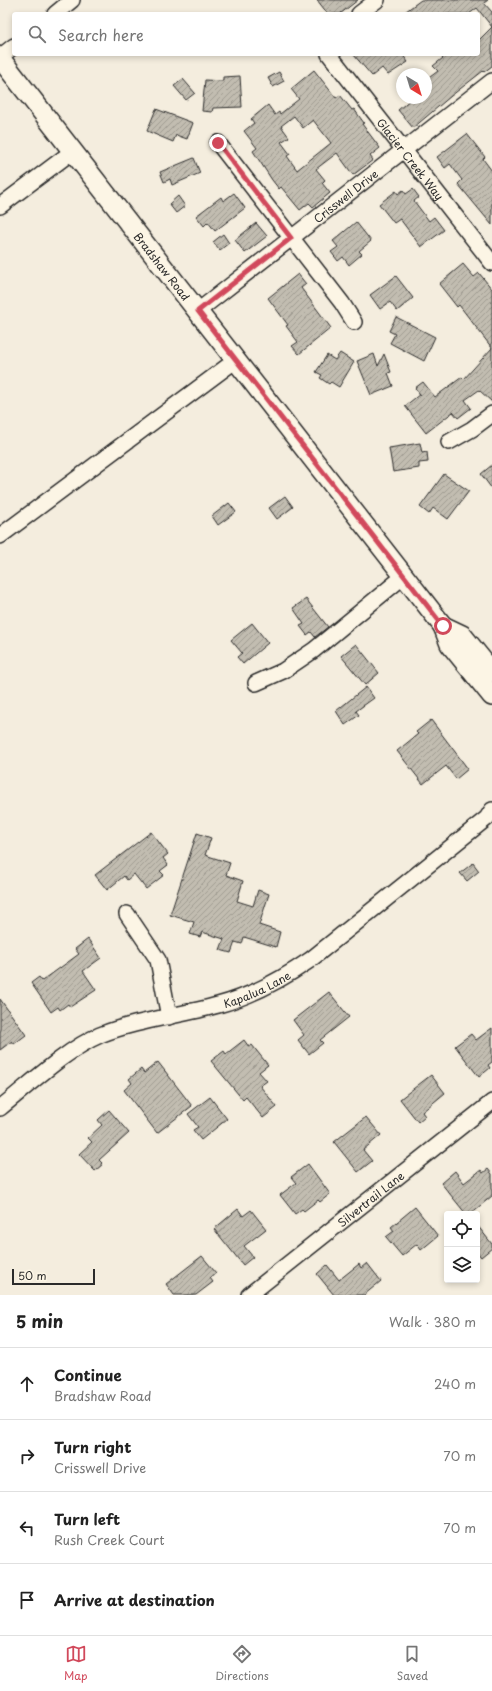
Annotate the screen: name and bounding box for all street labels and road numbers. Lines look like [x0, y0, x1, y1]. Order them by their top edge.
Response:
street label: Glacier Creek Way [373, 114, 448, 204]
street label: Crisswell Drive [309, 165, 381, 226]
street label: Bradshaw Road [130, 228, 194, 304]
street label: Kapalua Lane [221, 966, 294, 1012]
street label: Silvertrail Lane [333, 1167, 407, 1230]

